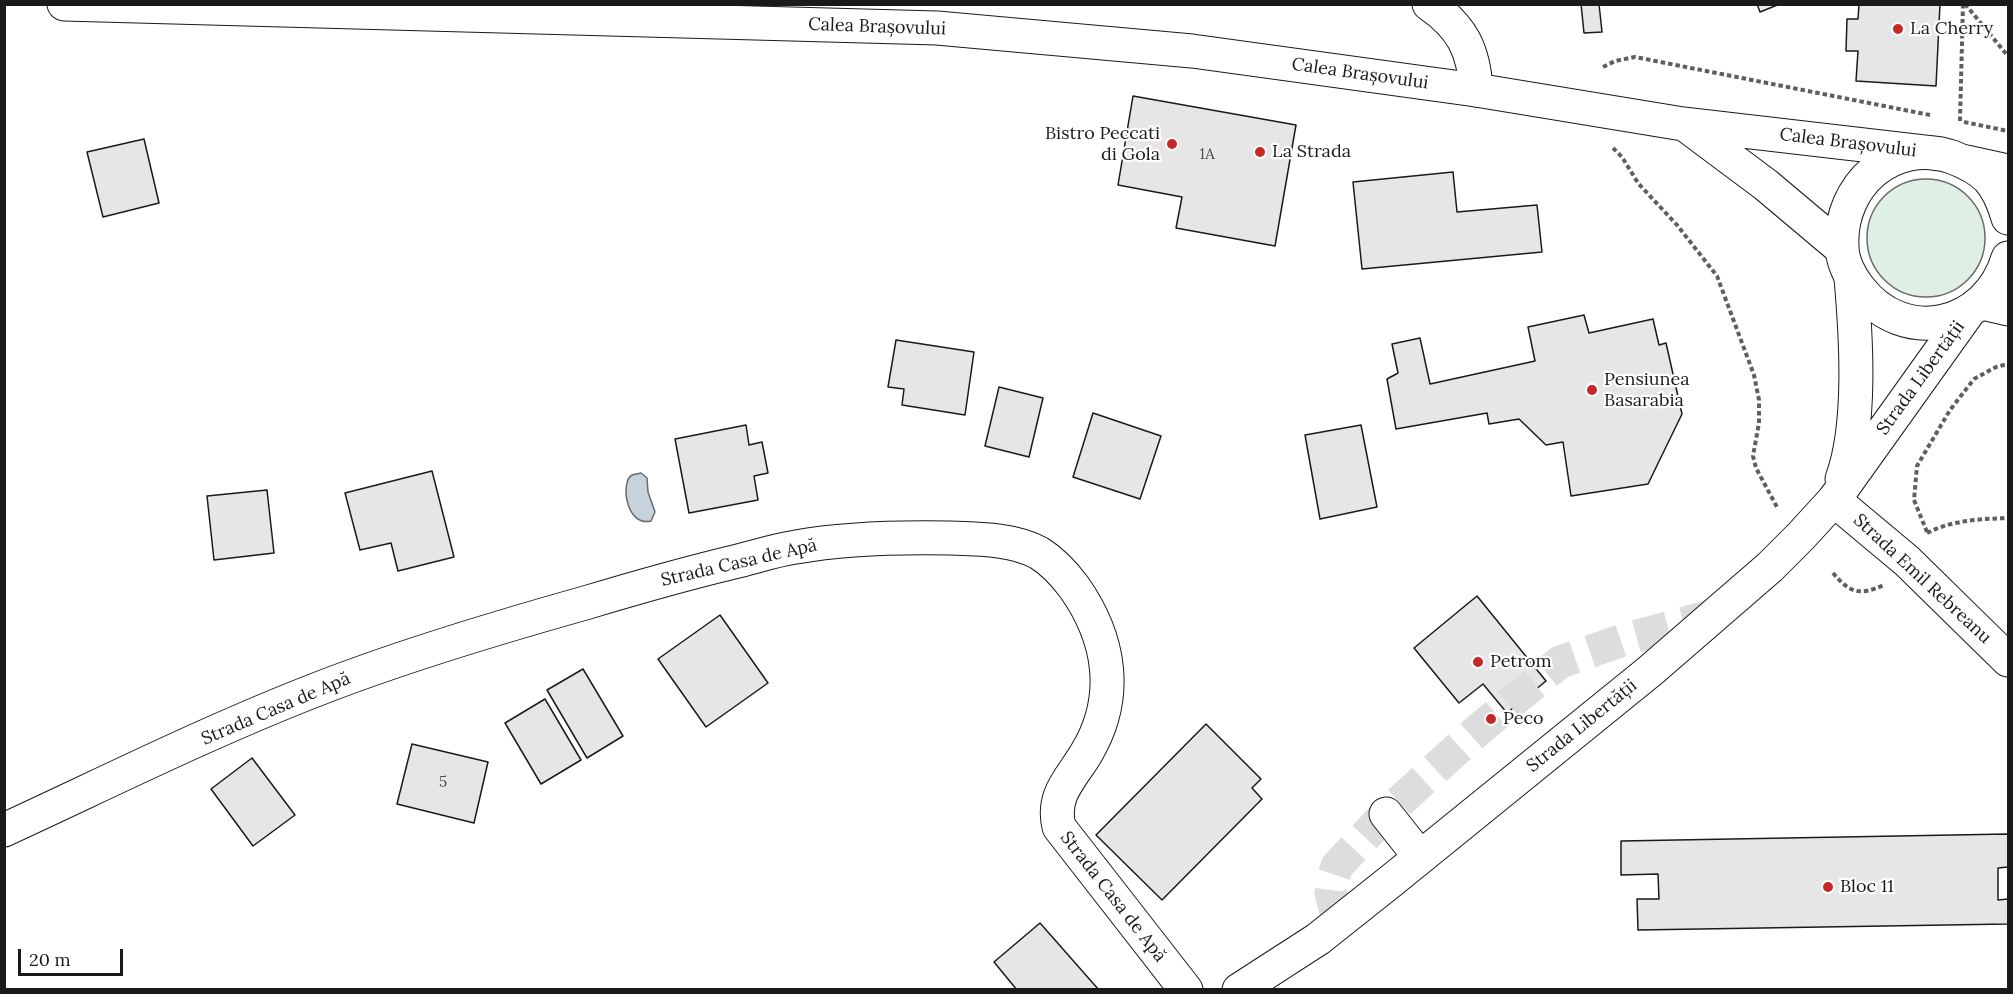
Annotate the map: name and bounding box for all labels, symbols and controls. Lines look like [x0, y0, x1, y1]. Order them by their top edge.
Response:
street label: Calea Brașovului [808, 14, 946, 40]
place label: La Cherry [1910, 18, 1993, 40]
marker: La Cherry [1891, 22, 1905, 36]
street label: Calea Brașovului [1290, 54, 1430, 94]
place label: Bistro Peccati di Gola [1045, 123, 1160, 166]
street label: Calea Brașovului [1778, 124, 1918, 162]
marker: Bistro Peccati di Gola [1165, 137, 1179, 151]
place label: La Strada [1272, 141, 1351, 163]
marker: La Strada [1253, 145, 1267, 159]
house number: 1A [1199, 146, 1215, 164]
street label: Strada Libertății [1872, 317, 1970, 439]
place label: Pensiunea Basarabia [1604, 369, 1689, 412]
marker: Pensiunea Basarabia [1585, 383, 1599, 397]
street label: Strada Emil Rebreanu [1849, 510, 1995, 648]
street label: Strada Casa de Apă [659, 535, 819, 591]
place label: Petrom [1490, 651, 1552, 673]
marker: Petrom [1471, 655, 1485, 669]
street label: Strada Casa de Apă [198, 668, 354, 750]
street label: Strada Libertății [1522, 675, 1642, 777]
place label: Peco [1503, 708, 1543, 730]
marker: Peco [1484, 712, 1498, 726]
house number: 5 [439, 774, 447, 792]
street label: Strada Casa de Apă [1055, 827, 1171, 967]
place label: Bloc 11 [1840, 876, 1894, 898]
marker: Bloc 11 [1821, 880, 1835, 894]
scale bar [21, 937, 126, 975]
text: 20 m [29, 948, 71, 971]

